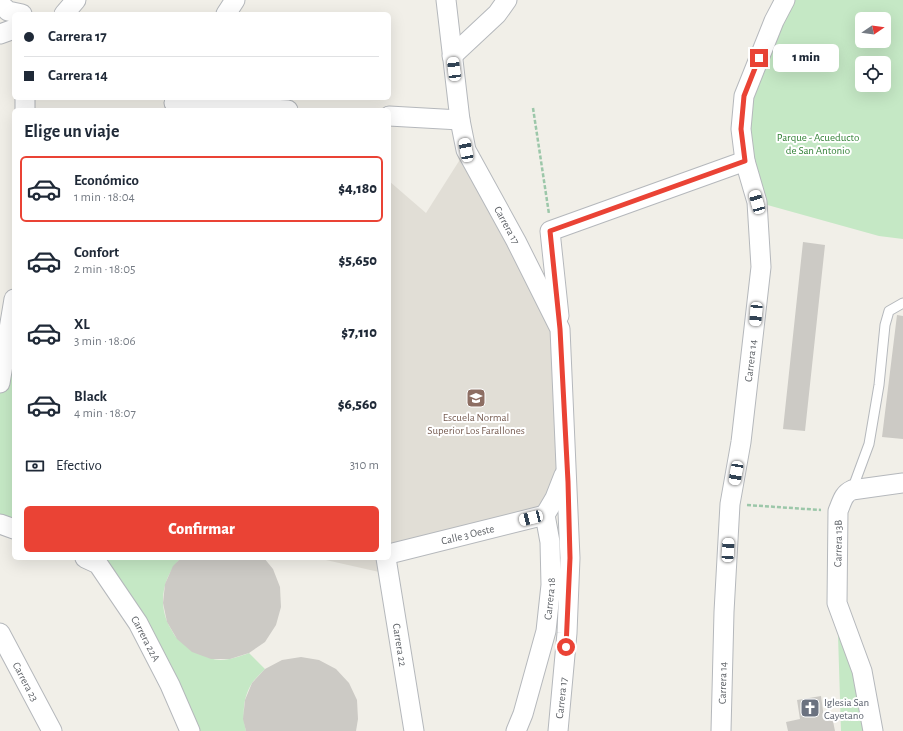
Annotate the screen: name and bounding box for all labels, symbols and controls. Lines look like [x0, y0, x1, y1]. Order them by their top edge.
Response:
north arrow [855, 12, 891, 48]
map controls [855, 12, 891, 92]
text: Carrera 17 [48, 29, 107, 44]
callout: 1 min [773, 44, 839, 72]
route end [750, 49, 768, 67]
text: 1 min [792, 51, 820, 64]
car [447, 56, 461, 82]
button: locate [855, 56, 891, 92]
text: Carrera 14 [48, 68, 108, 83]
text: Elige un viaje [24, 123, 119, 141]
park label: Parque - Acueducto de San Antonio [777, 132, 859, 156]
car [458, 137, 474, 163]
icon: car [26, 171, 62, 207]
text: Económico [74, 173, 139, 188]
text: $4,180 [338, 181, 377, 196]
car [748, 189, 766, 215]
text: 1 min · 18:04 [74, 191, 135, 204]
street label: Carrera 17 [492, 204, 522, 246]
icon: car [26, 243, 62, 279]
text: Confort [74, 245, 119, 260]
text: $5,650 [338, 253, 377, 268]
text: 2 min · 18:05 [74, 263, 136, 276]
car [749, 302, 763, 326]
icon: car [26, 315, 62, 351]
text: XL [74, 317, 90, 332]
text: $7,110 [341, 325, 377, 340]
text: 3 min · 18:06 [74, 335, 136, 348]
street label: Carrera 14 [743, 339, 759, 382]
icon: car [26, 387, 62, 423]
school or university icon: Escuela Normal Superior Los Farallones [465, 387, 487, 409]
text: Black [74, 389, 107, 404]
text: $6,560 [338, 397, 377, 412]
text: 4 min · 18:07 [74, 407, 136, 420]
place label: Escuela Normal Superior Los Farallones [427, 412, 525, 436]
icon: cash [24, 455, 46, 477]
text: Efectivo [56, 458, 102, 473]
text: 310 m [350, 459, 379, 472]
car [728, 460, 744, 486]
button: Confirmar [24, 506, 379, 552]
car [518, 509, 544, 527]
street label: Carrera 13B [832, 520, 844, 567]
street label: Calle 3 Oeste [440, 523, 495, 547]
car [721, 538, 735, 562]
street label: Carrera 18 [542, 577, 557, 620]
street label: Carrera 22A [129, 614, 162, 664]
street label: Carrera 22 [391, 623, 408, 667]
route start [557, 638, 575, 656]
street label: Carrera 23 [10, 660, 40, 704]
street label: Carrera 14 [717, 662, 729, 704]
street label: Carrera 17 [554, 676, 569, 719]
church icon: Iglesia San Cayetano [799, 697, 821, 719]
place label: Iglesia San Cayetano [824, 697, 869, 721]

